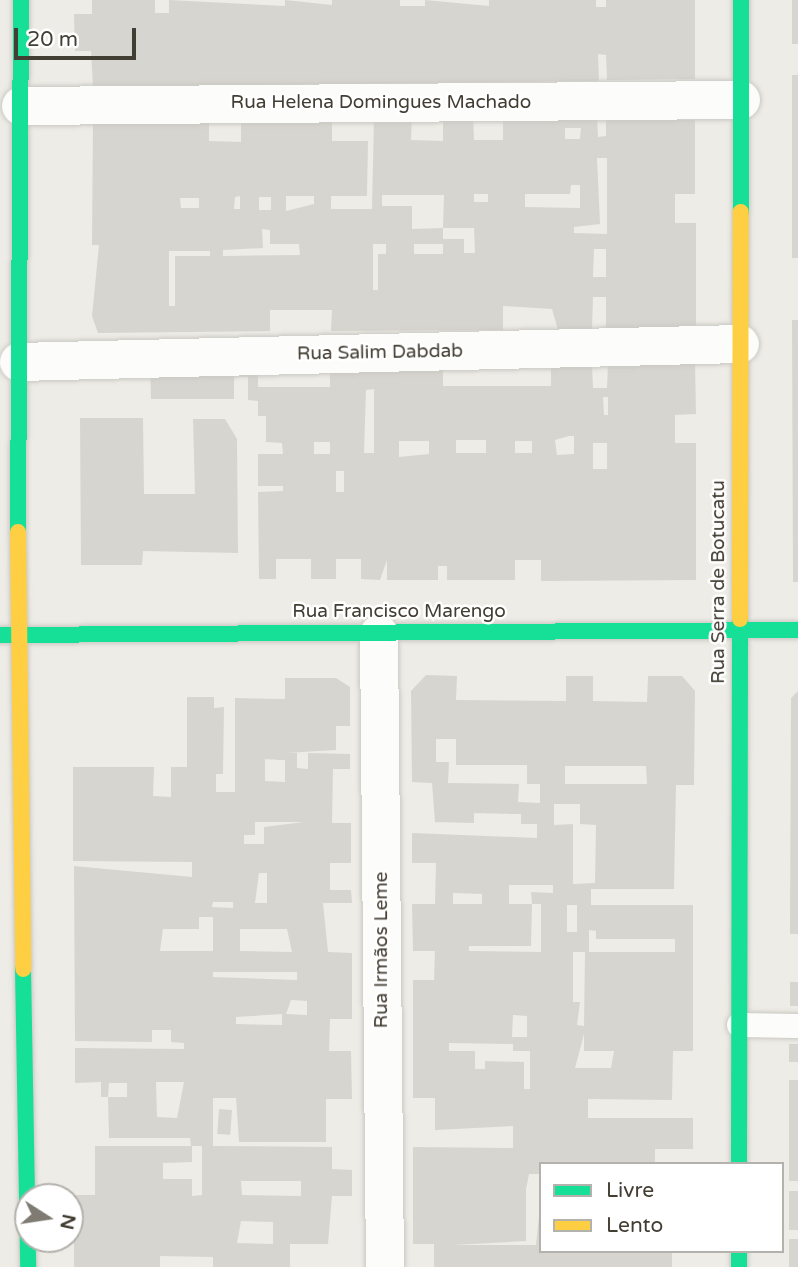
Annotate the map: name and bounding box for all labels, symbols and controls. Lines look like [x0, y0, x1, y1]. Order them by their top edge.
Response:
scale bar [18, 14, 140, 58]
text: 20 m [27, 27, 78, 52]
street label: Rua Helena Domingues Machado [231, 92, 531, 114]
street label: Rua Salim Dabdab [297, 340, 463, 366]
street label: Rua Serra de Botucatu [708, 480, 730, 684]
street label: Rua Francisco Marengo [292, 601, 506, 623]
street label: Rua Irmãos Leme [371, 872, 393, 1028]
legend [539, 1162, 784, 1253]
text: Livre [606, 1178, 654, 1203]
north arrow [14, 1183, 84, 1253]
text: N [55, 1212, 80, 1232]
text: Lento [606, 1213, 663, 1238]

